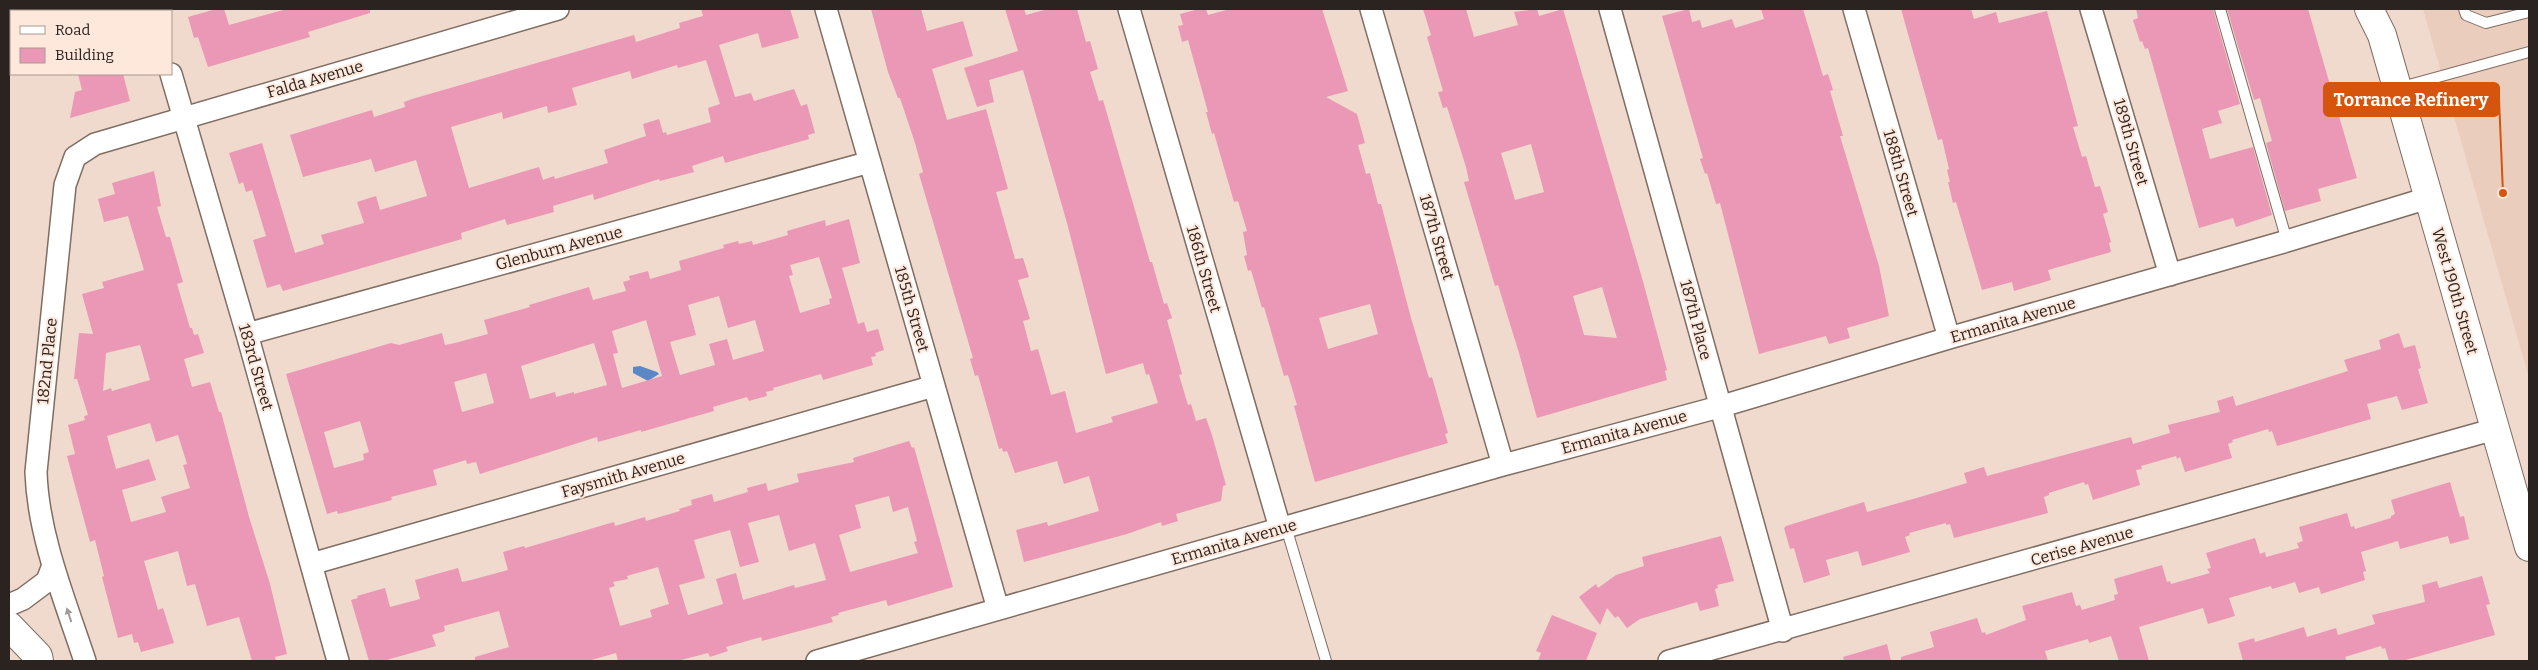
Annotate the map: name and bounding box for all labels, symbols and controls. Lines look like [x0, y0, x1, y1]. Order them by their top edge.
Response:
legend [10, 10, 172, 75]
text: Road [55, 21, 90, 39]
text: Building [55, 46, 114, 64]
street label: Falda Avenue [265, 56, 365, 102]
callout: Torrance Refinery [2324, 83, 2499, 116]
text: Torrance Refinery [2333, 89, 2490, 111]
street label: 189th Street [2110, 96, 2153, 188]
street label: 188th Street [1880, 127, 1923, 219]
street label: 187th Street [1416, 192, 1458, 282]
street label: Glenburn Avenue [493, 222, 625, 274]
street label: 186th Street [1183, 223, 1226, 315]
street label: West 190th Street [2428, 226, 2482, 357]
street label: 185th Street [891, 264, 933, 354]
street label: 187th Place [1676, 278, 1716, 362]
street label: Ermanita Avenue [1948, 293, 2078, 347]
street label: 182nd Place [33, 317, 61, 405]
street label: 183rd Street [235, 322, 277, 413]
street label: Ermanita Avenue [1559, 406, 1689, 458]
street label: Faysmith Avenue [559, 448, 687, 502]
street label: Ermanita Avenue [1169, 515, 1299, 569]
street label: Cerise Avenue [2028, 522, 2136, 570]
one-way arrow [65, 607, 73, 622]

